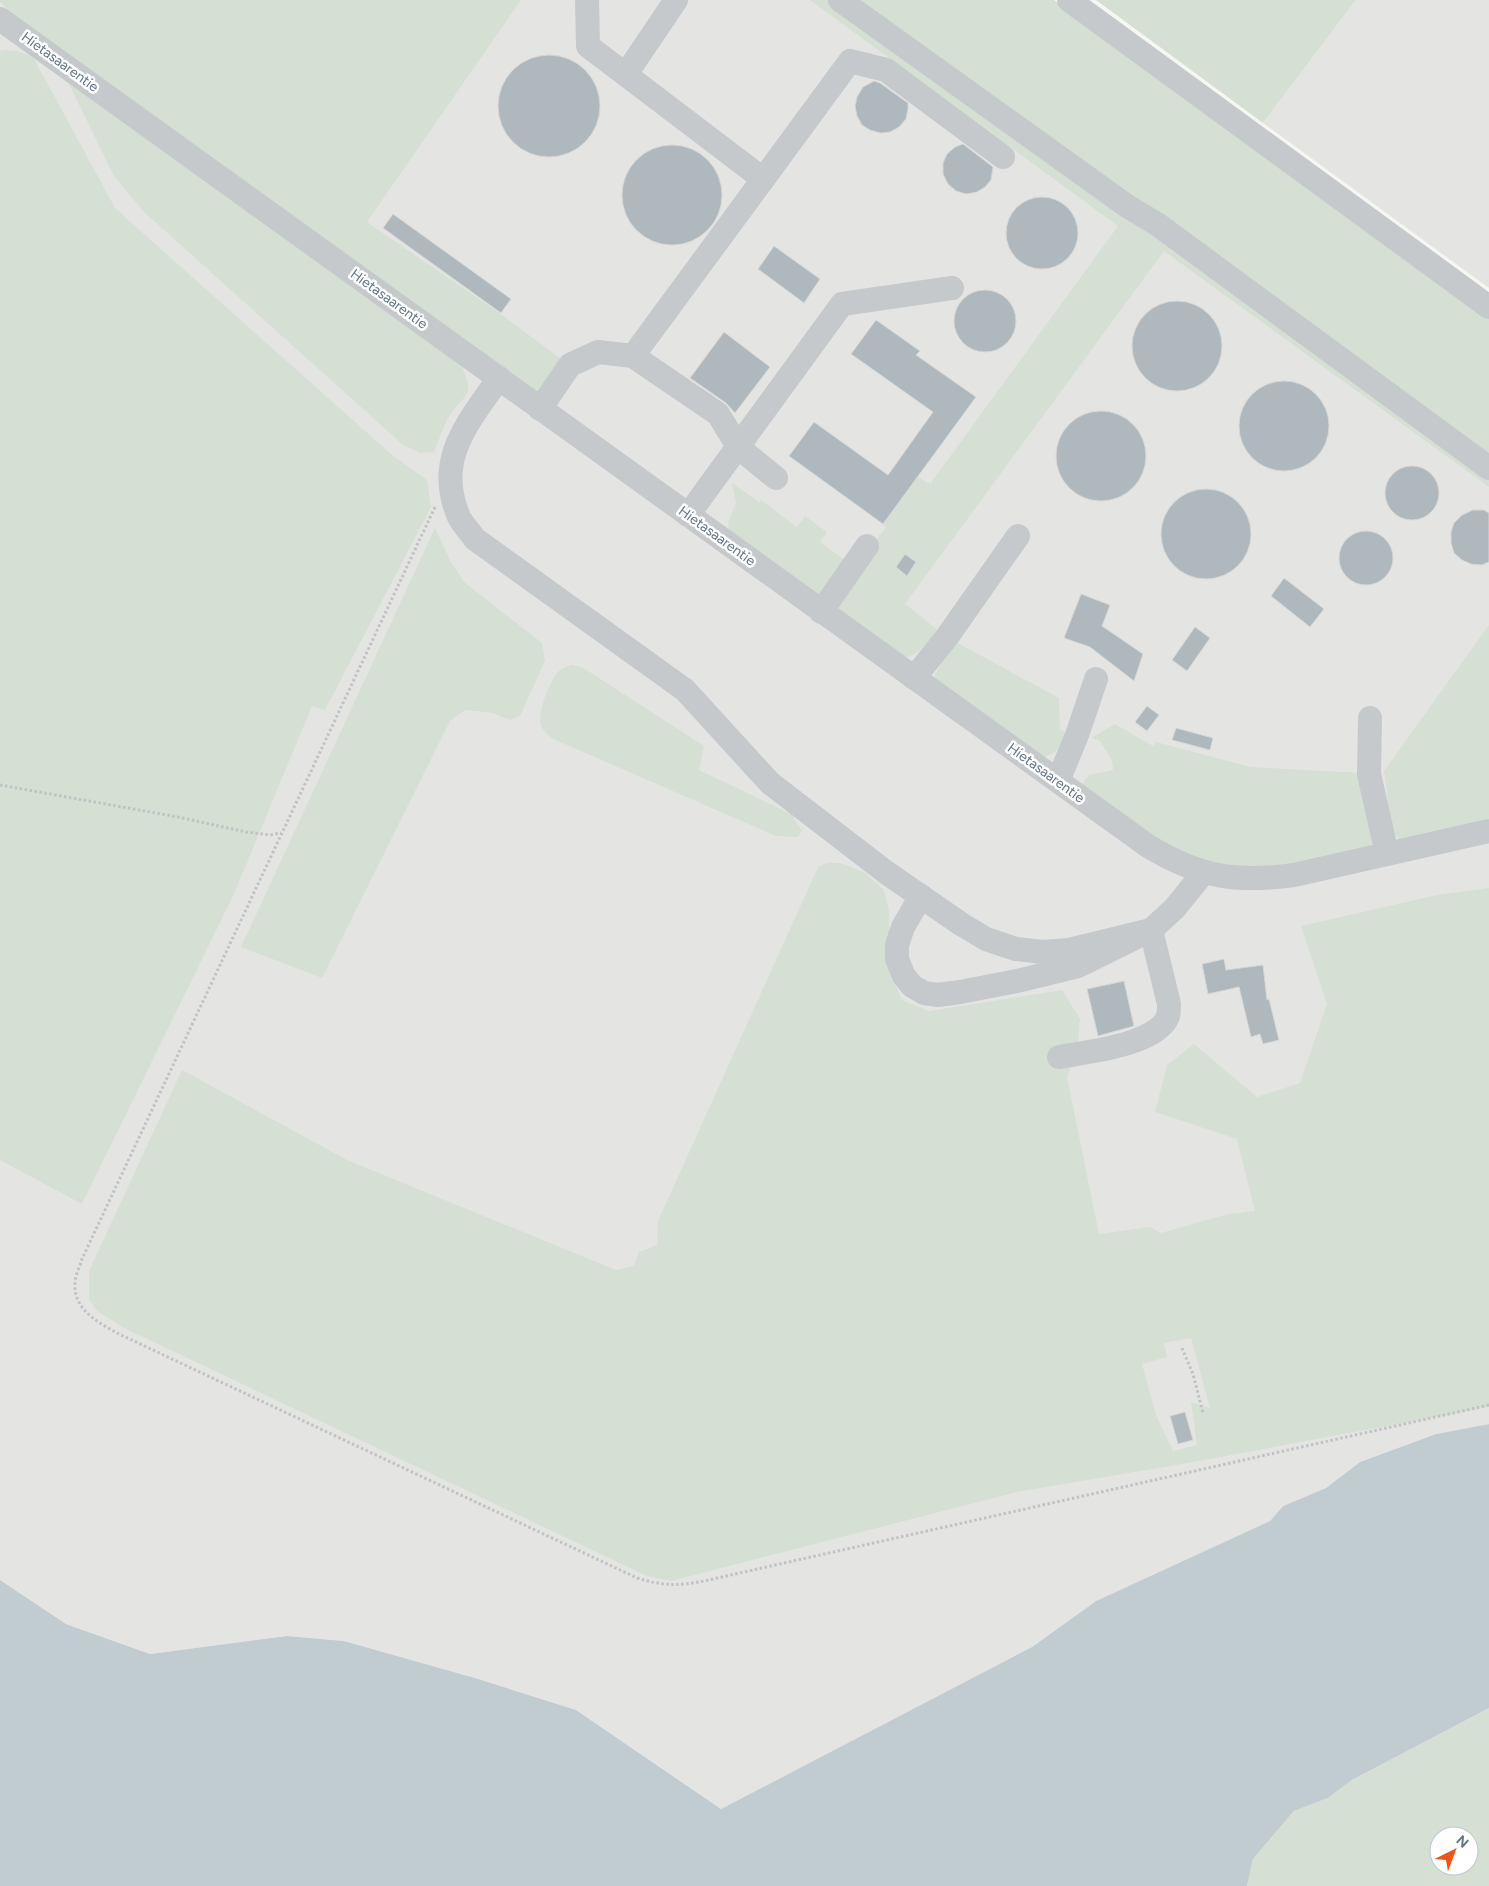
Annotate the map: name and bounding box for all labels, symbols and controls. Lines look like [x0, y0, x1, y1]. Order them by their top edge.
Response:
street label: Hietasaarentie [18, 28, 102, 96]
street label: Hietasaarentie [347, 265, 431, 333]
street label: Hietasaarentie [675, 502, 759, 570]
street label: Hietasaarentie [1004, 739, 1088, 807]
north arrow [1429, 1826, 1479, 1876]
text: N [1453, 1832, 1472, 1852]

